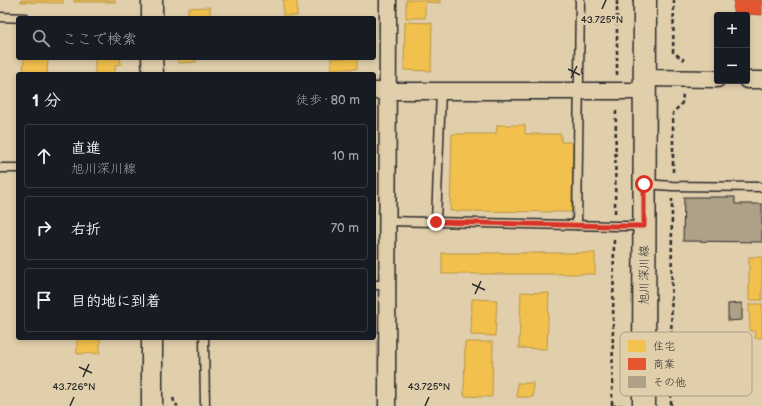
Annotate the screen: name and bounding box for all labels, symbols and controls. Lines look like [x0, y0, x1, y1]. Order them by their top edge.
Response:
map controls [714, 12, 750, 84]
button: + [714, 12, 750, 48]
text: 43.725°N [581, 14, 623, 26]
search box [16, 16, 376, 60]
icon: search [30, 27, 52, 49]
text: ここで検索 [62, 30, 137, 49]
button: − [714, 48, 750, 84]
text: 1 分 [32, 91, 61, 111]
text: 徒歩 · 80 m [296, 92, 360, 108]
text: 直進 [71, 139, 101, 158]
icon: ahead [33, 145, 55, 167]
text: 10 m [332, 148, 359, 164]
text: 旭川深川線 [71, 161, 136, 177]
route start [635, 175, 653, 193]
route end [427, 213, 445, 231]
icon: right [33, 217, 55, 239]
text: 右折 [71, 220, 101, 239]
text: 70 m [331, 220, 359, 236]
street label: 旭川深川線 [637, 245, 652, 305]
icon: arrive [33, 289, 55, 311]
text: 目的地に到着 [71, 292, 161, 311]
legend [620, 332, 752, 396]
text: 住宅 [653, 340, 675, 353]
text: 商業 [653, 358, 675, 371]
text: その他 [653, 376, 686, 389]
text: 43.726°N [52, 381, 96, 393]
text: 43.725°N [408, 381, 450, 393]

